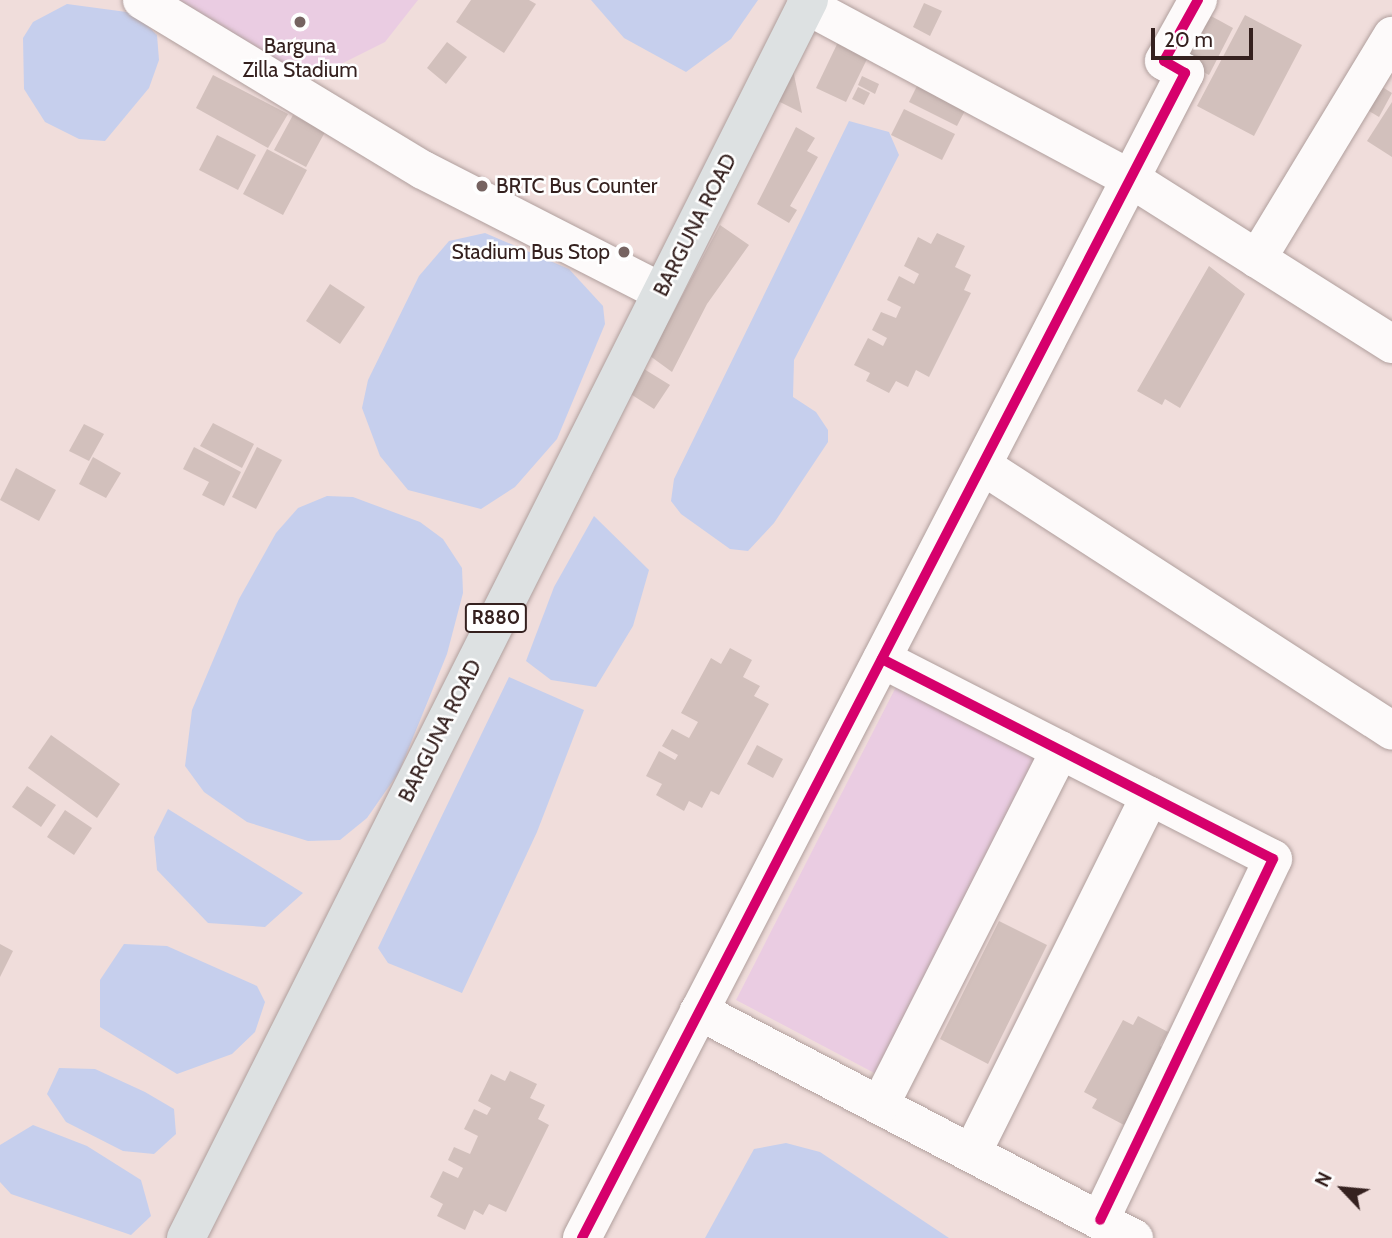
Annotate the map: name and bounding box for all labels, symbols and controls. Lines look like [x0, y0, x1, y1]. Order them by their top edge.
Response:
marker: Barguna Zilla Stadium [292, 14, 308, 30]
scale bar [1154, 14, 1256, 58]
text: 20 m [1164, 27, 1213, 52]
place label: Barguna Zilla Stadium [242, 33, 358, 83]
street label: BARGUNA ROAD [648, 149, 742, 301]
place label: BRTC Bus Counter [496, 173, 657, 199]
marker: BRTC Bus Counter [474, 178, 490, 194]
place label: Stadium Bus Stop [452, 239, 610, 265]
marker: Stadium Bus Stop [616, 244, 632, 260]
road number: R880 [464, 603, 528, 634]
street label: BARGUNA ROAD [393, 655, 487, 807]
north arrow [1308, 1154, 1378, 1224]
text: N [1310, 1168, 1337, 1191]

